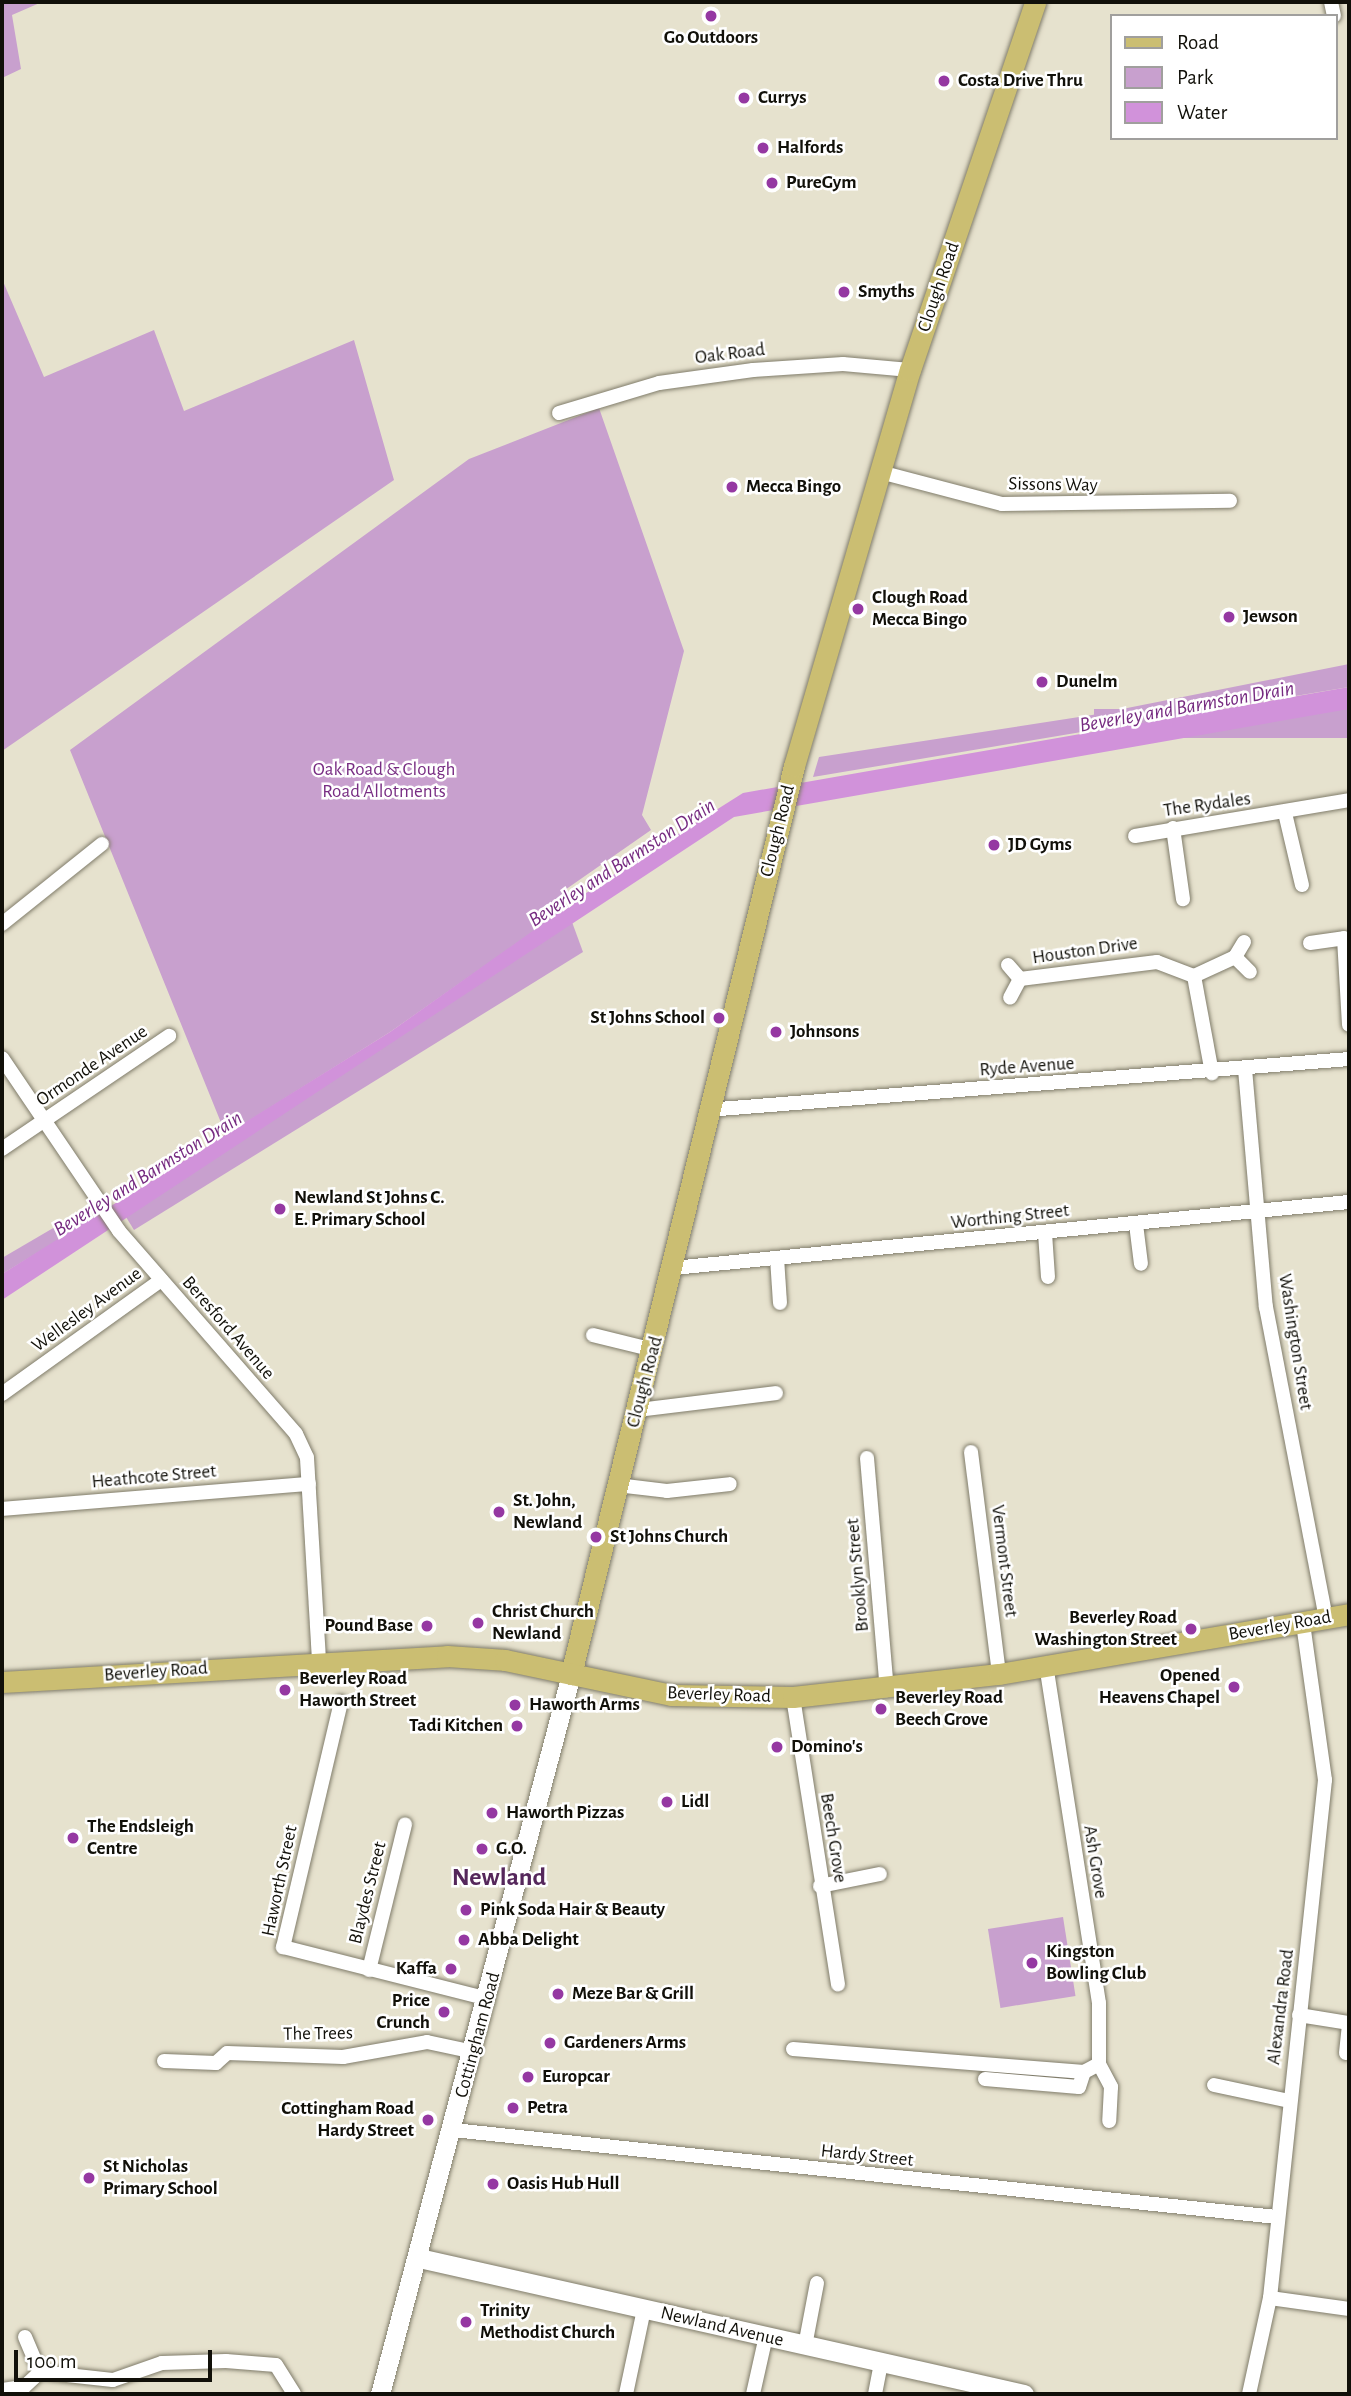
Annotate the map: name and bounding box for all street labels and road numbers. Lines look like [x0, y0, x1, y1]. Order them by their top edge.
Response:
street label: Clough Road [913, 239, 965, 335]
street label: Oak Road [694, 338, 766, 370]
street label: Sissons Way [1008, 473, 1098, 497]
street label: Clough Road [756, 783, 800, 879]
street label: The Rydales [1162, 788, 1252, 822]
street label: Houston Drive [1031, 932, 1139, 970]
street label: Ormonde Avenue [32, 1020, 152, 1112]
street label: Ryde Avenue [979, 1052, 1075, 1082]
street label: Worthing Street [950, 1199, 1070, 1235]
street label: Wellesley Avenue [28, 1263, 146, 1357]
street label: Beresford Avenue [177, 1272, 279, 1384]
street label: Washington Street [1273, 1272, 1317, 1412]
street label: Clough Road [622, 1334, 668, 1430]
street label: Heathcote Street [91, 1460, 217, 1494]
street label: Vermont Street [986, 1504, 1022, 1618]
street label: Brooklyn Street [842, 1517, 874, 1633]
street label: Beverley Road [1227, 1606, 1333, 1646]
street label: Beverley Road [103, 1657, 209, 1687]
street label: Beverley Road [667, 1682, 771, 1708]
street label: Beech Grove [815, 1791, 851, 1885]
street label: Haworth Street [257, 1823, 303, 1939]
street label: Ash Grove [1078, 1824, 1112, 1900]
street label: Blaydes Street [344, 1839, 392, 1947]
street label: Alexandra Road [1263, 1948, 1299, 2066]
street label: Cottingham Road [450, 1970, 506, 2100]
street label: The Trees [283, 2022, 353, 2046]
street label: Hardy Street [820, 2140, 914, 2172]
street label: Newland Avenue [658, 2302, 786, 2352]

